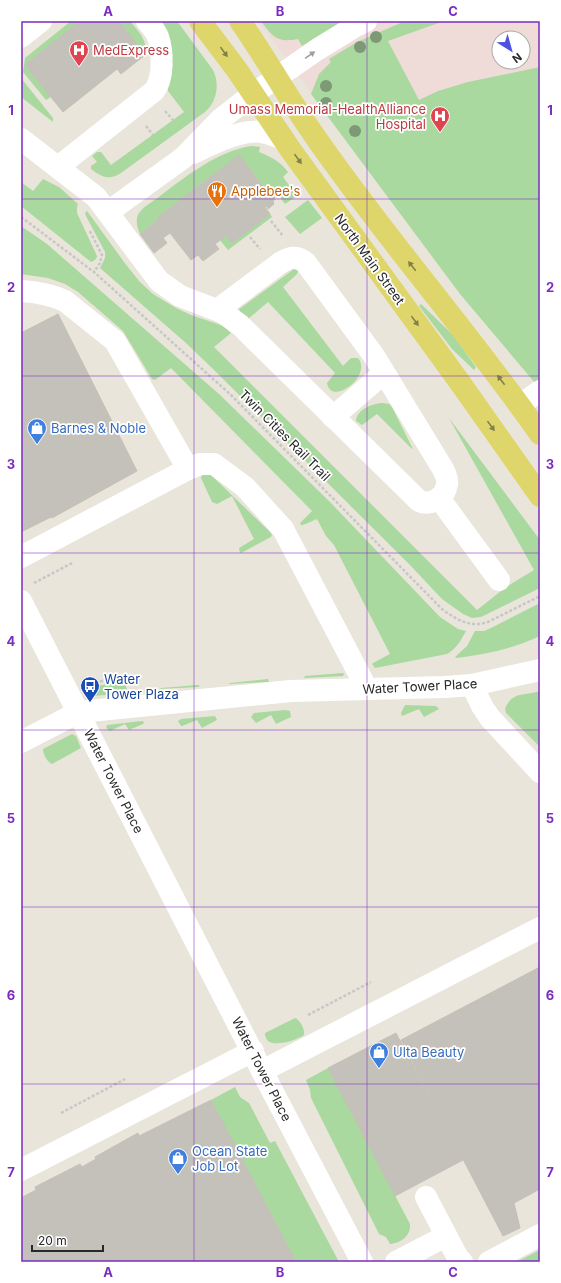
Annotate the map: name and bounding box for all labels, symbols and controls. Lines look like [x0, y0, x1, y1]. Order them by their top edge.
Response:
text: A [103, 3, 113, 19]
text: B [276, 3, 285, 19]
text: C [448, 3, 458, 19]
north arrow [491, 30, 531, 70]
hospital icon: MedExpress [68, 39, 90, 67]
place label: MedExpress [93, 42, 169, 58]
one-way arrow [220, 47, 228, 58]
text: N [509, 50, 525, 66]
one-way arrow [304, 51, 315, 60]
place label: Umass Memorial-HealthAlliance Hospital [229, 101, 426, 132]
text: 1 [8, 102, 14, 118]
text: 1 [547, 102, 553, 118]
hospital icon: Umass Memorial-HealthAlliance Hospital [429, 105, 451, 133]
one-way arrow [293, 154, 302, 165]
restaurant icon: Applebee's [206, 180, 228, 208]
place label: Applebee's [231, 183, 300, 199]
street label: North Main Street [332, 210, 408, 308]
one-way arrow [407, 261, 416, 272]
text: 2 [7, 279, 15, 295]
text: 2 [546, 279, 554, 295]
one-way arrow [411, 316, 419, 326]
one-way arrow [496, 374, 505, 385]
street label: Twin Cities Rail Trail [236, 386, 334, 484]
shop icon: Barnes & Noble [26, 417, 48, 445]
place label: Barnes & Noble [51, 420, 146, 436]
one-way arrow [487, 421, 496, 432]
text: 3 [7, 456, 15, 472]
text: 3 [546, 456, 554, 472]
text: 4 [7, 633, 16, 649]
text: 4 [546, 633, 555, 649]
place label: Water Tower Plaza [104, 671, 179, 702]
bus stop icon: Water Tower Plaza [79, 675, 101, 703]
street label: Water Tower Place [362, 675, 478, 697]
street label: Water Tower Place [81, 726, 147, 836]
text: 5 [7, 810, 15, 826]
text: 5 [546, 810, 554, 826]
text: 6 [7, 987, 15, 1003]
text: 6 [546, 987, 554, 1003]
street label: Water Tower Place [229, 1014, 295, 1124]
shop icon: Ulta Beauty [368, 1041, 390, 1069]
place label: Ulta Beauty [393, 1044, 464, 1060]
place label: Ocean State Job Lot [192, 1143, 267, 1174]
shop icon: Ocean State Job Lot [167, 1147, 189, 1175]
text: 7 [7, 1164, 15, 1180]
text: 7 [546, 1164, 554, 1180]
scale bar [32, 1227, 103, 1253]
text: 20 m [38, 1233, 67, 1248]
text: A [103, 1264, 113, 1280]
text: B [276, 1264, 285, 1280]
text: C [448, 1264, 458, 1280]

